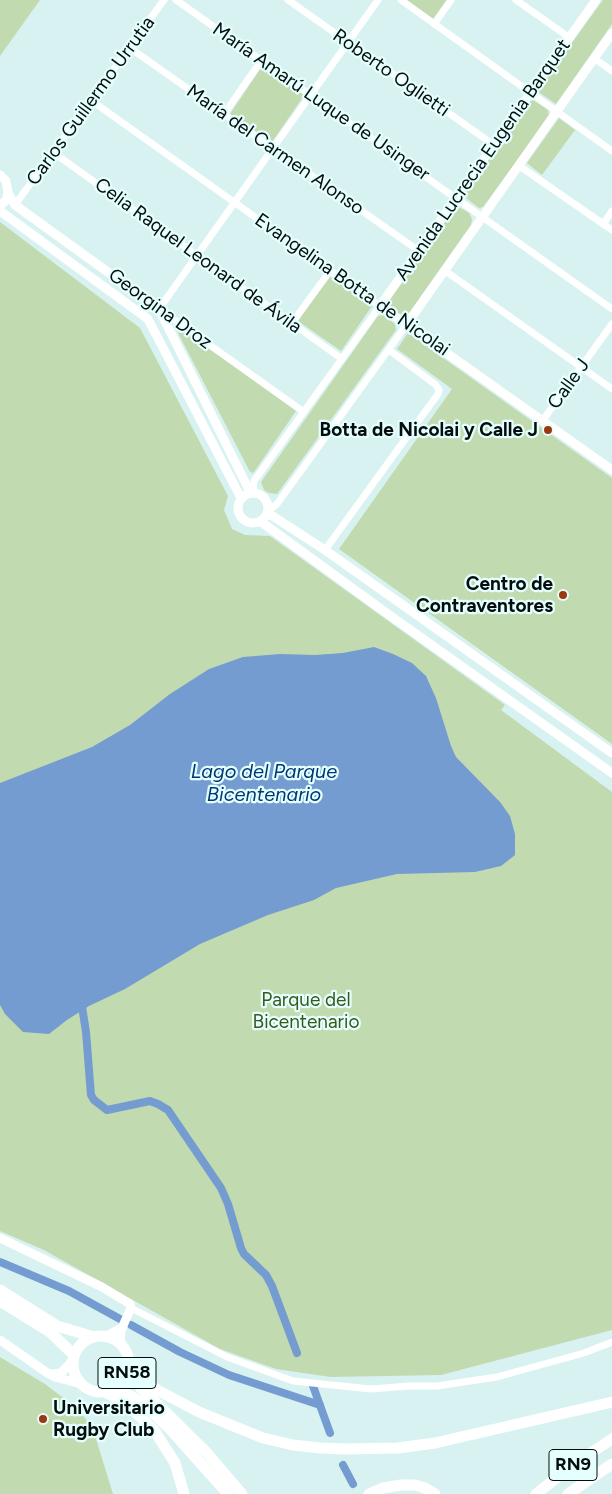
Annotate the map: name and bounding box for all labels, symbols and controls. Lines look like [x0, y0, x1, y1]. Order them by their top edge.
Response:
street label: Carlos Guillermo Urrutia [22, 12, 160, 190]
street label: María Amarú Luque de Usinger [208, 18, 434, 186]
street label: Roberto Oglietti [328, 24, 454, 122]
street label: Avenida Lucrecia Eugenia Barquet [391, 35, 575, 285]
street label: María del Carmen Alonso [182, 80, 368, 220]
street label: Celia Raquel Leonard de Ávila [90, 173, 306, 339]
street label: Evangelina Botta de Nicolai [250, 209, 454, 361]
street label: Georgina Droz [104, 264, 216, 354]
street label: Calle J [543, 354, 595, 414]
place label: Botta de Nicolai y Calle J [320, 419, 538, 441]
marker: Botta de Nicolai y Calle J [542, 424, 554, 436]
place label: Centro de Contraventores [416, 573, 553, 617]
marker: Centro de Contraventores [557, 589, 569, 601]
water label: Lago del Parque Bicentenario [191, 760, 337, 807]
park label: Parque del Bicentenario [253, 989, 359, 1033]
road number: RN58 [98, 1358, 156, 1389]
place label: Universitario Rugby Club [53, 1397, 165, 1441]
marker: Universitario Rugby Club [37, 1413, 49, 1425]
road number: RN9 [549, 1450, 597, 1480]

